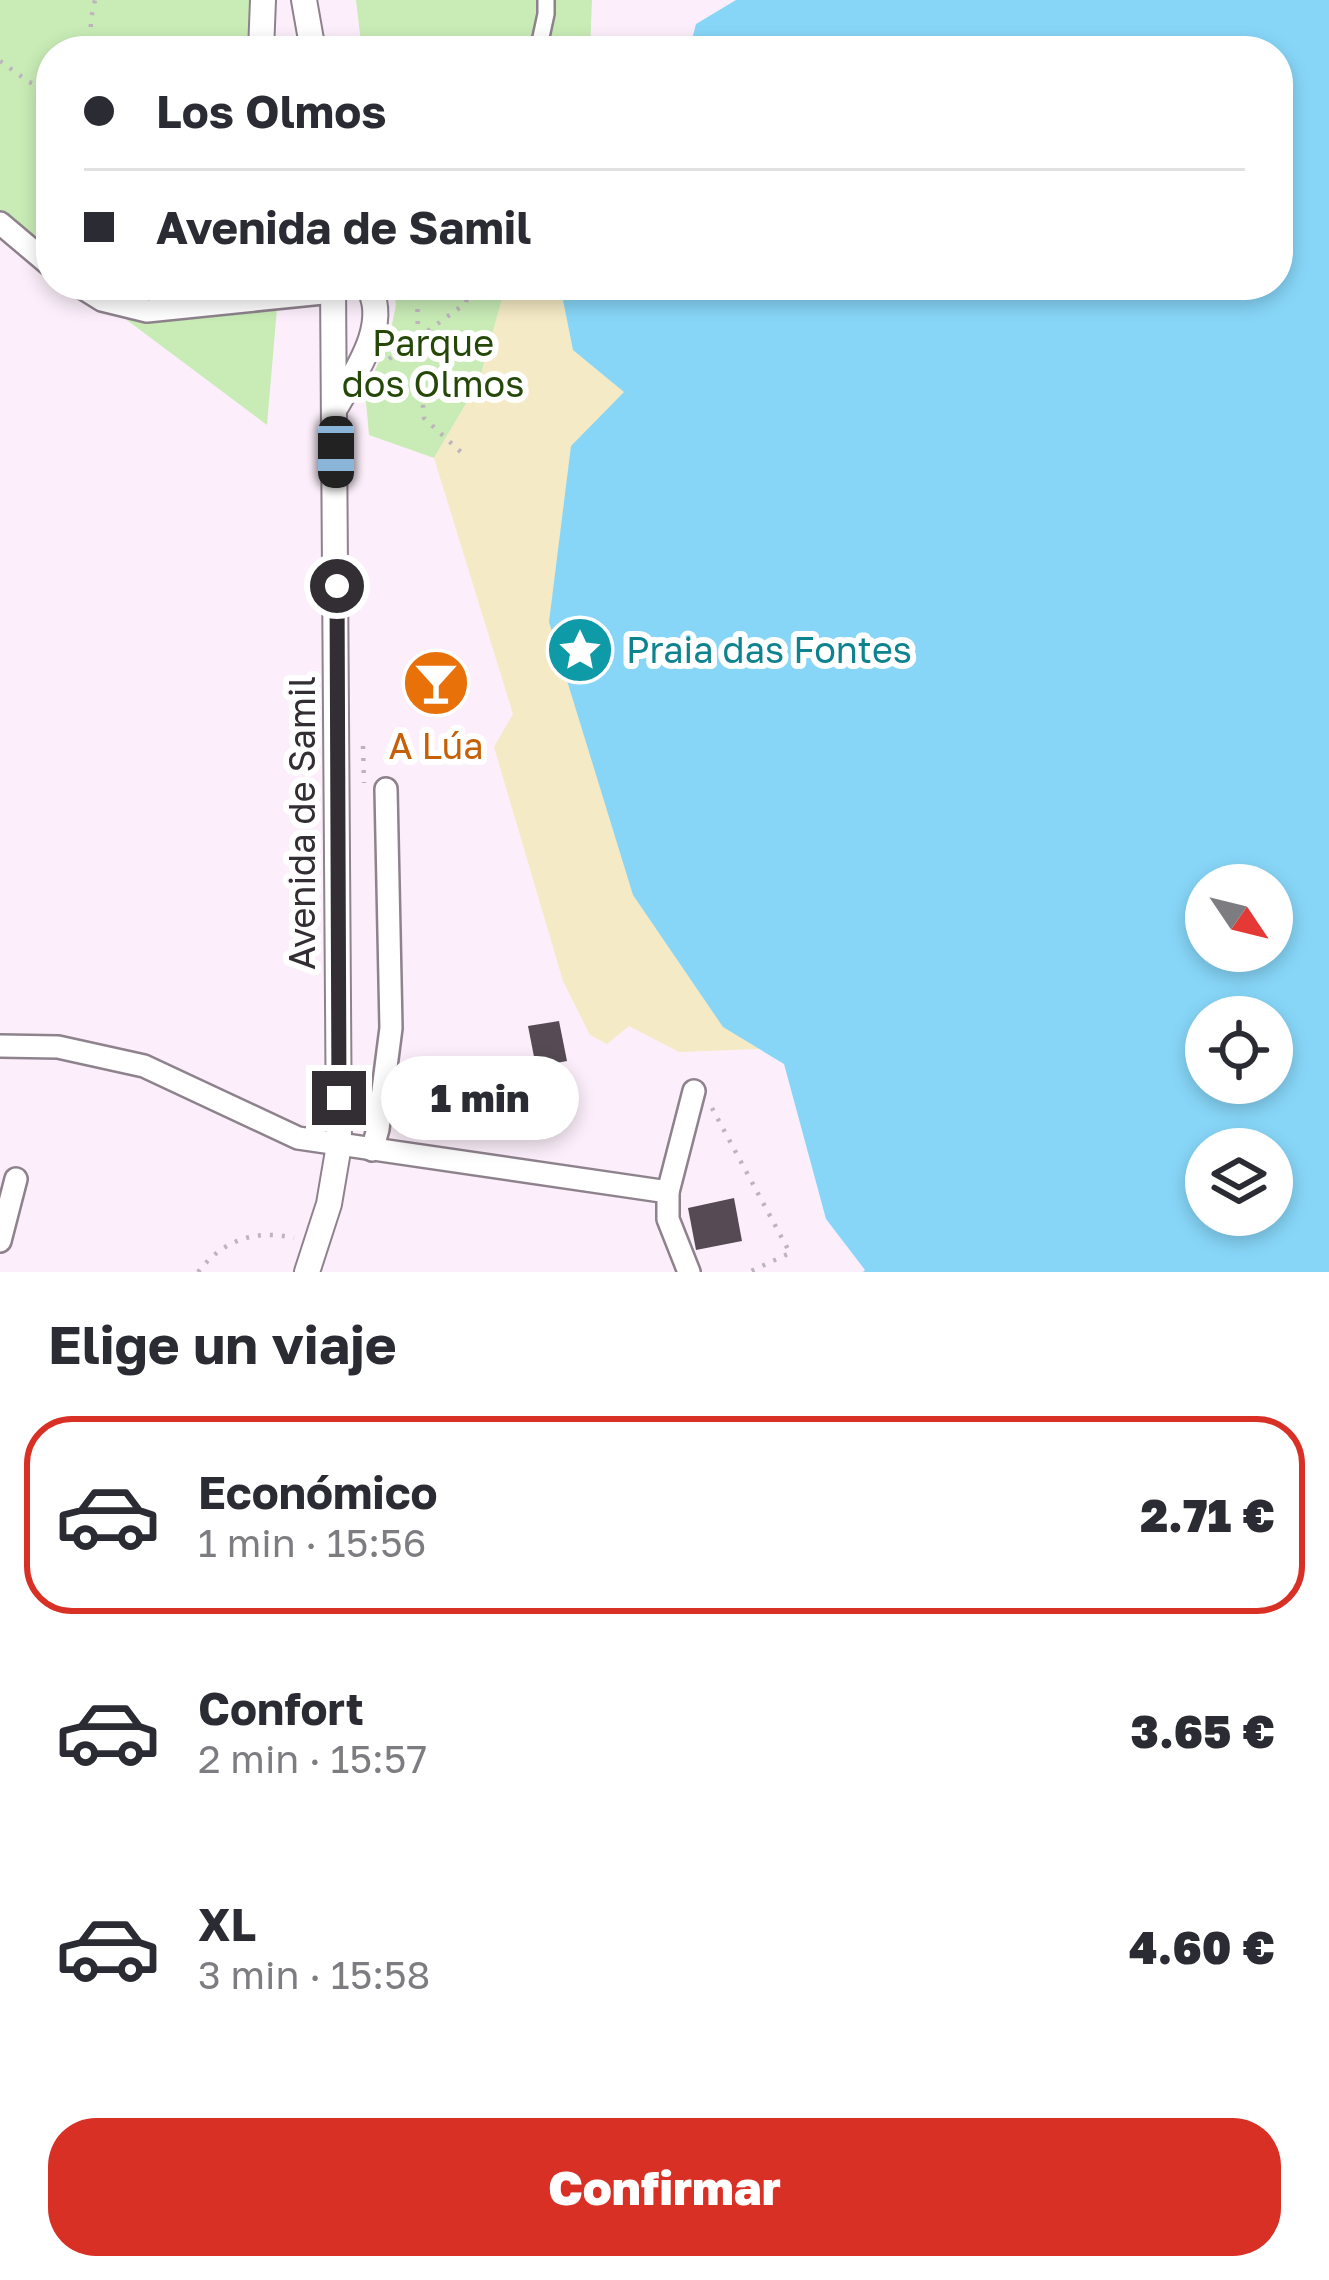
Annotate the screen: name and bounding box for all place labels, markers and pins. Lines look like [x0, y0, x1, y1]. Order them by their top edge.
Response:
place icon: Praia das Fontes [545, 615, 615, 685]
place label: Praia das Fontes [626, 628, 912, 671]
bar icon: A Lúa [401, 648, 471, 718]
place label: A Lúa [388, 724, 484, 767]

